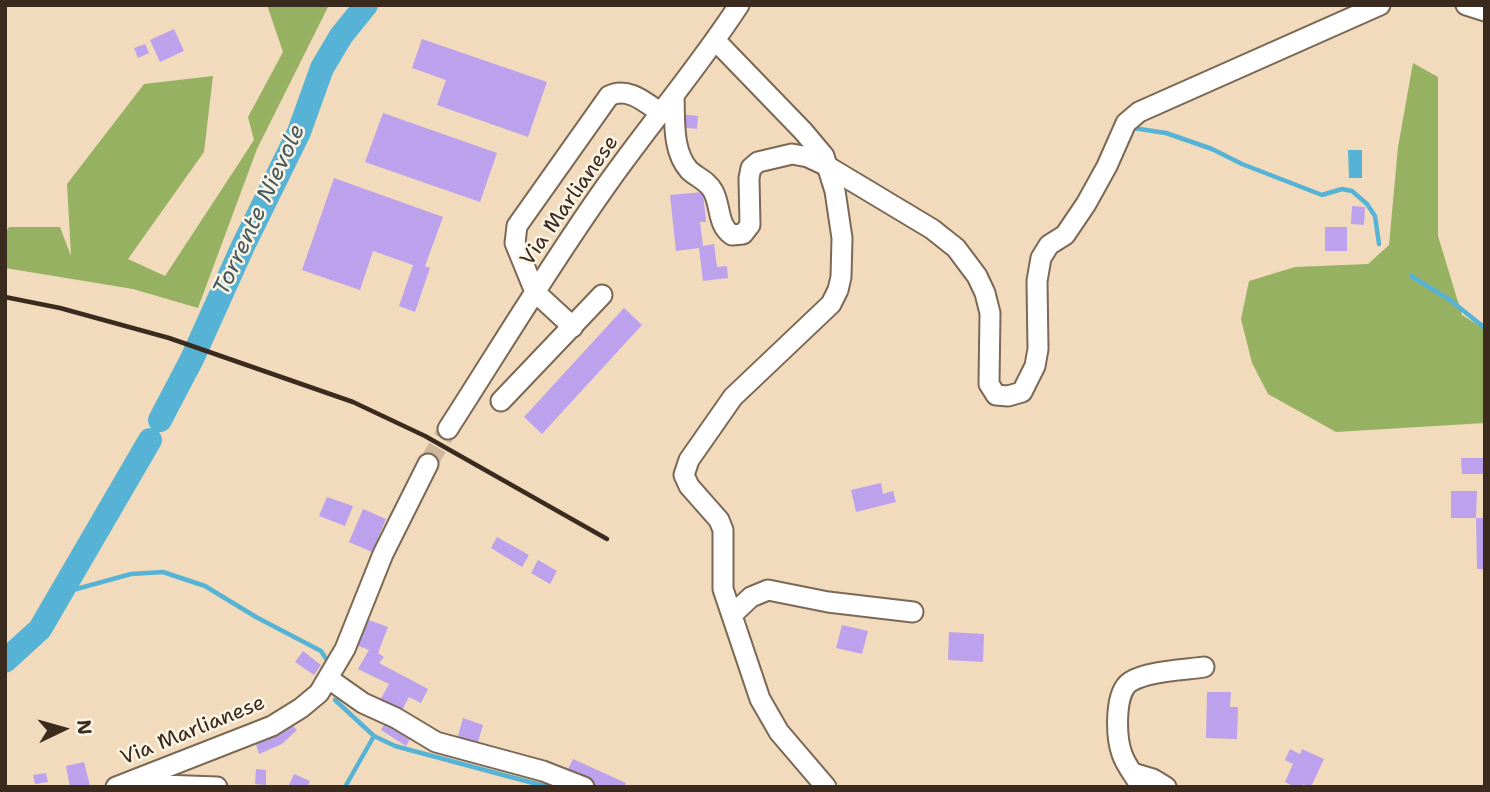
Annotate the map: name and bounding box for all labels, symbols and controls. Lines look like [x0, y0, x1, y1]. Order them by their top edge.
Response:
water label: Torrente Nievole [208, 120, 312, 300]
street label: Via Marlianese [516, 131, 624, 271]
street label: Via Marlianese [117, 691, 269, 771]
north arrow [28, 694, 98, 764]
text: N [71, 719, 98, 736]

